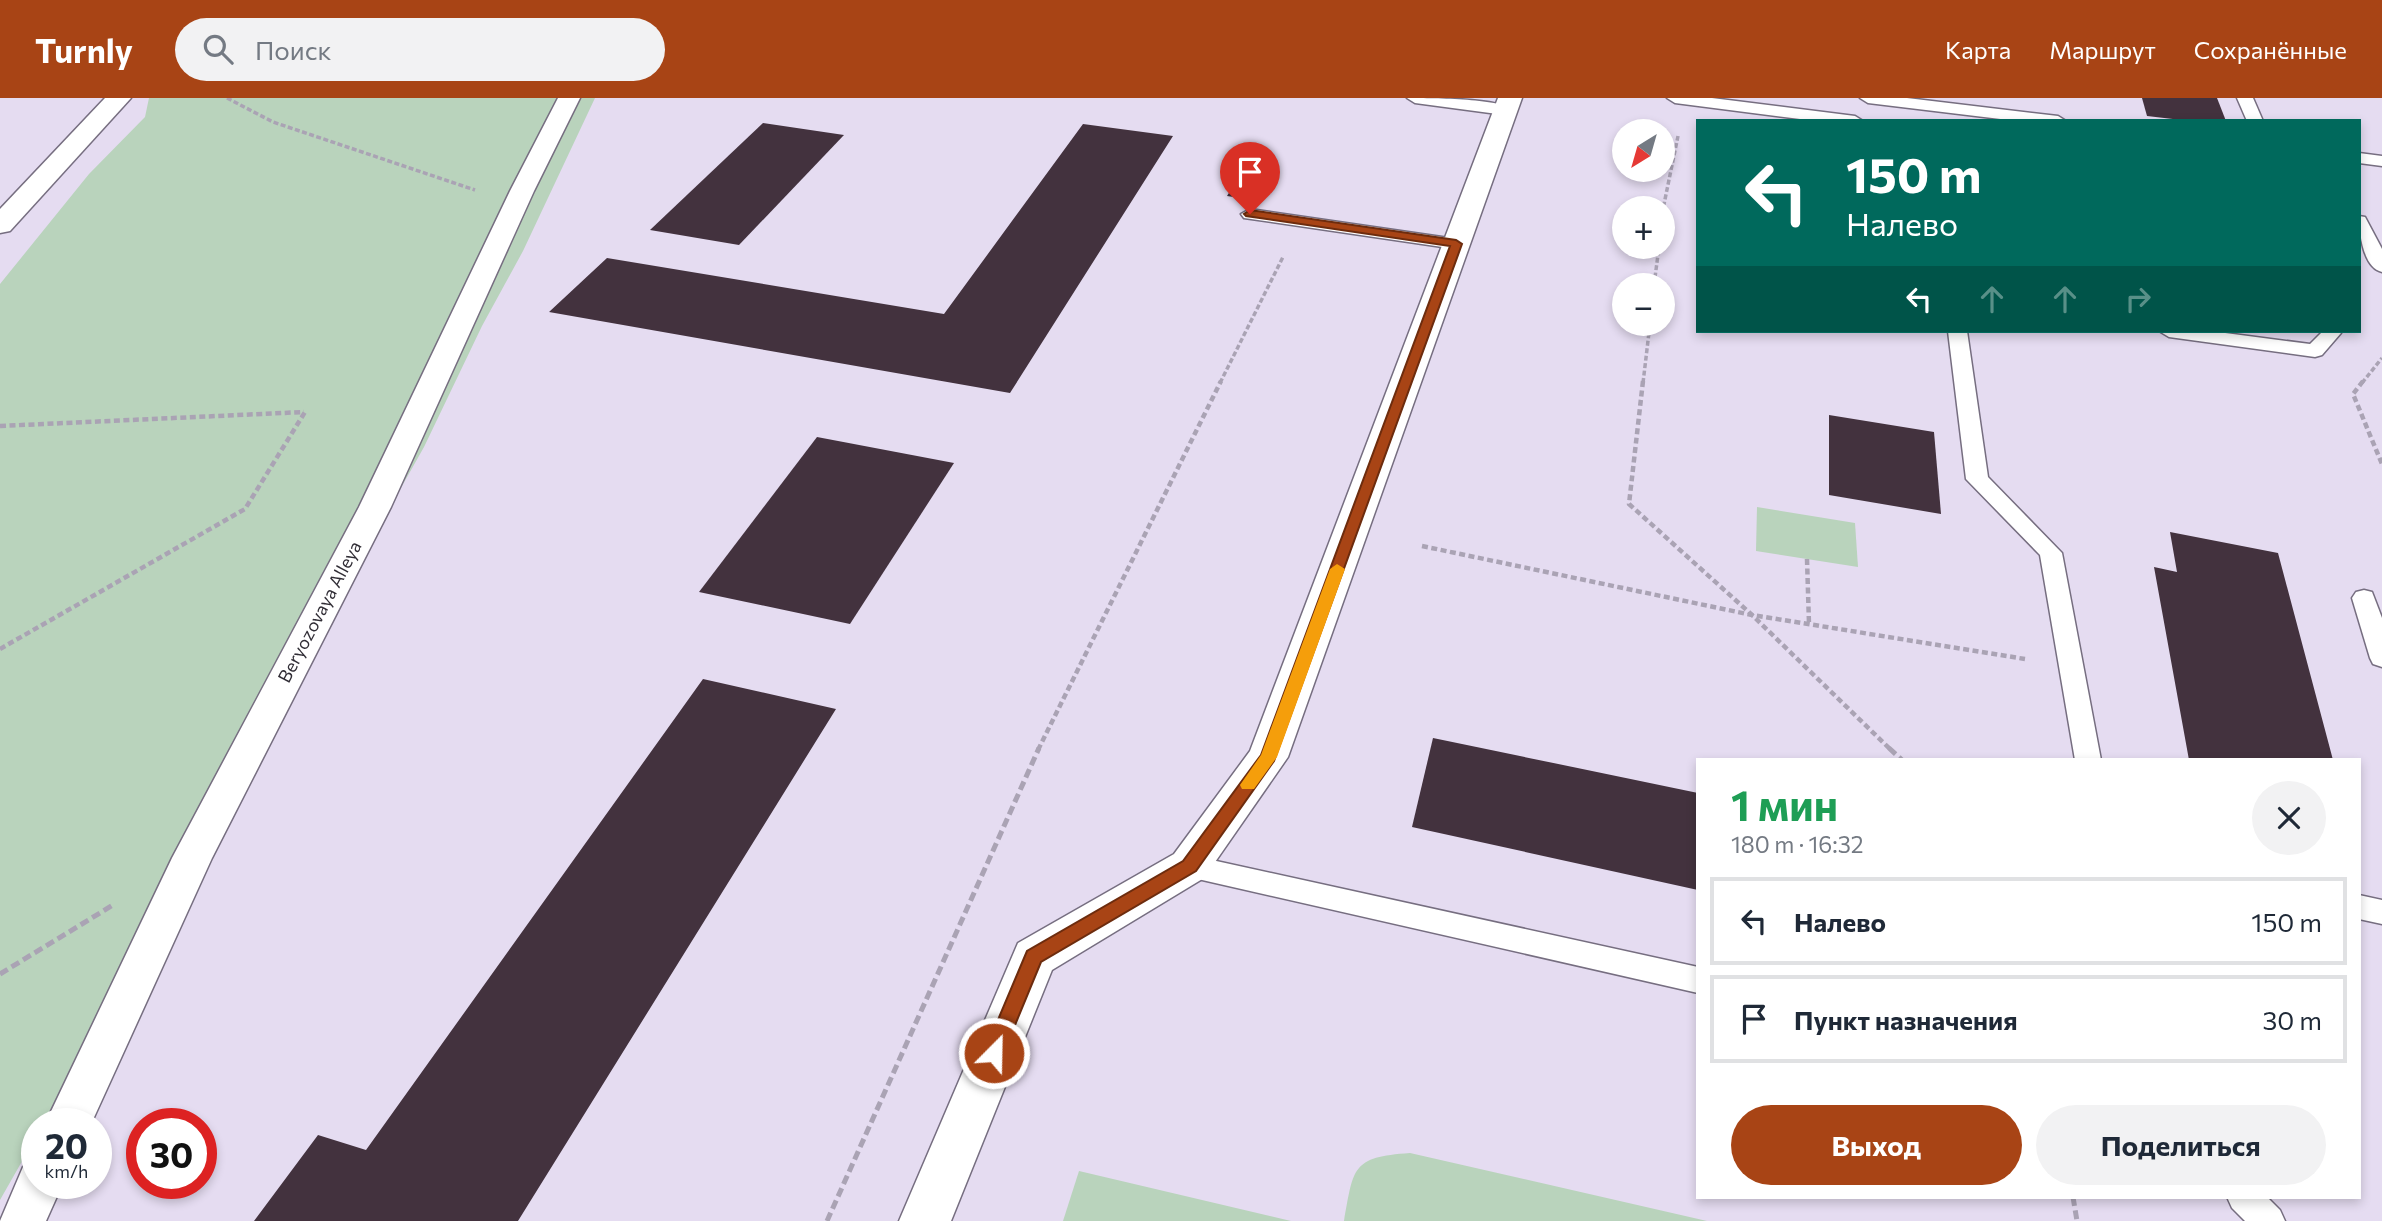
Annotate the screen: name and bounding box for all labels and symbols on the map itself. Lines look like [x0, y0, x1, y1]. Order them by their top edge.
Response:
north arrow [1612, 119, 1675, 182]
pin [1220, 142, 1280, 214]
street label: Beryozovaya Alleya [273, 537, 366, 686]
position arrow [957, 1016, 1031, 1090]
speed limit sign: 30 [126, 1108, 217, 1199]

